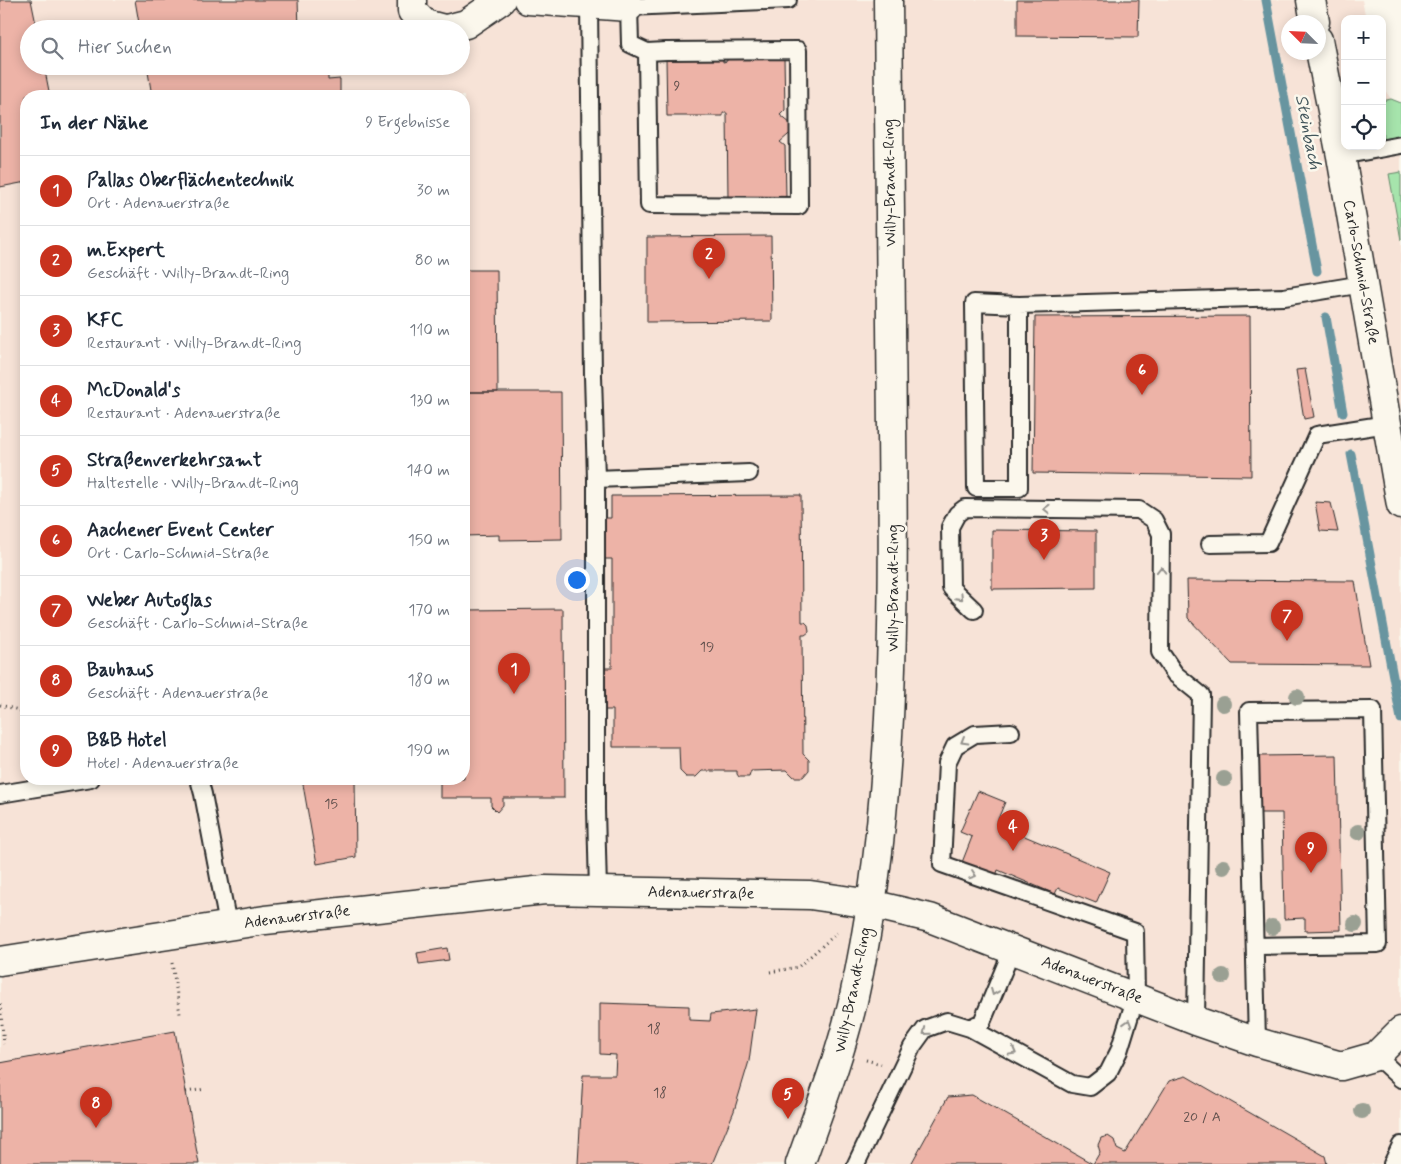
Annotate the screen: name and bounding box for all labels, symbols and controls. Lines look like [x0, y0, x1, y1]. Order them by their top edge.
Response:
north arrow [1281, 15, 1326, 60]
map controls [1341, 15, 1386, 150]
button: + [1341, 15, 1386, 60]
search box [20, 20, 470, 75]
icon: search [38, 34, 66, 62]
text: Hier suchen [78, 35, 172, 60]
button: − [1341, 60, 1386, 105]
house number: 9 [674, 77, 681, 95]
water label: Steinbach [1289, 93, 1327, 172]
button: locate [1341, 105, 1386, 150]
text: In der Nähe [40, 109, 148, 137]
text: 9 Ergebnisse [365, 112, 450, 133]
street label: Willy-Brandt-Ring [878, 119, 903, 247]
text: Pallas Oberflächentechnik [87, 168, 294, 193]
text: 1 [52, 180, 60, 201]
text: 30 m [417, 180, 450, 201]
text: Ort · Adenauerstraße [87, 193, 230, 214]
street label: Carlo-Schmid-Straße [1338, 198, 1384, 346]
text: m.Expert [87, 238, 165, 263]
pin: 2 [693, 238, 725, 279]
text: 2 [52, 250, 60, 271]
text: 80 m [415, 250, 450, 271]
text: Geschäft · Willy-Brandt-Ring [87, 263, 289, 284]
text: KFC [87, 308, 123, 333]
text: 3 [52, 320, 60, 341]
text: 110 m [409, 320, 450, 341]
text: Restaurant · Willy-Brandt-Ring [87, 333, 301, 354]
pin: 6 [1126, 354, 1158, 395]
text: McDonald's [87, 378, 180, 403]
text: 4 [51, 390, 61, 411]
text: 130 m [409, 390, 450, 411]
text: Restaurant · Adenauerstraße [87, 403, 281, 424]
text: Straßenverkehrsamt [87, 448, 262, 473]
text: 5 [51, 460, 61, 481]
text: 140 m [406, 460, 450, 481]
text: Haltestelle · Willy-Brandt-Ring [87, 473, 299, 494]
one-way arrow [1042, 504, 1050, 514]
text: Aachener Event Center [87, 518, 274, 543]
pin: 3 [1028, 519, 1060, 560]
street label: Willy-Brandt-Ring [883, 524, 905, 652]
text: 6 [52, 530, 60, 551]
text: 150 m [408, 530, 450, 551]
text: Ort · Carlo-Schmid-Straße [87, 543, 269, 564]
one-way arrow [1155, 566, 1166, 574]
your location [564, 567, 590, 593]
text: Weber Autoglas [87, 588, 212, 613]
one-way arrow [954, 592, 963, 601]
text: 7 [51, 600, 61, 621]
text: 170 m [408, 600, 450, 621]
pin: 7 [1271, 600, 1303, 641]
text: Geschäft · Carlo-Schmid-Straße [87, 613, 308, 634]
house number: 19 [700, 638, 714, 656]
pin: 1 [498, 653, 530, 694]
text: Bauhaus [87, 658, 154, 683]
text: 8 [51, 670, 61, 691]
text: 180 m [407, 670, 450, 691]
text: Geschäft · Adenauerstraße [87, 683, 269, 704]
text: B&B Hotel [87, 728, 167, 753]
one-way arrow [960, 734, 969, 744]
text: 9 [52, 740, 60, 761]
text: 190 m [407, 740, 450, 761]
text: Hotel · Adenauerstraße [87, 753, 239, 774]
house number: 15 [324, 795, 338, 813]
pin: 4 [997, 810, 1029, 851]
pin: 9 [1295, 832, 1327, 873]
one-way arrow [968, 869, 976, 879]
street label: Adenauerstraße [647, 882, 755, 904]
street label: Adenauerstraße [243, 900, 352, 934]
street label: Willy-Brandt-Ring [829, 925, 878, 1055]
street label: Adenauerstraße [1038, 951, 1146, 1009]
one-way arrow [990, 987, 1001, 996]
one-way arrow [1122, 1019, 1132, 1027]
house number: 18 [647, 1020, 661, 1038]
one-way arrow [922, 1026, 931, 1035]
one-way arrow [1008, 1046, 1017, 1056]
pin: 5 [772, 1078, 804, 1119]
house number: 18 [653, 1084, 667, 1102]
pin: 8 [80, 1087, 112, 1128]
house number: 20 / A [1183, 1108, 1221, 1126]

